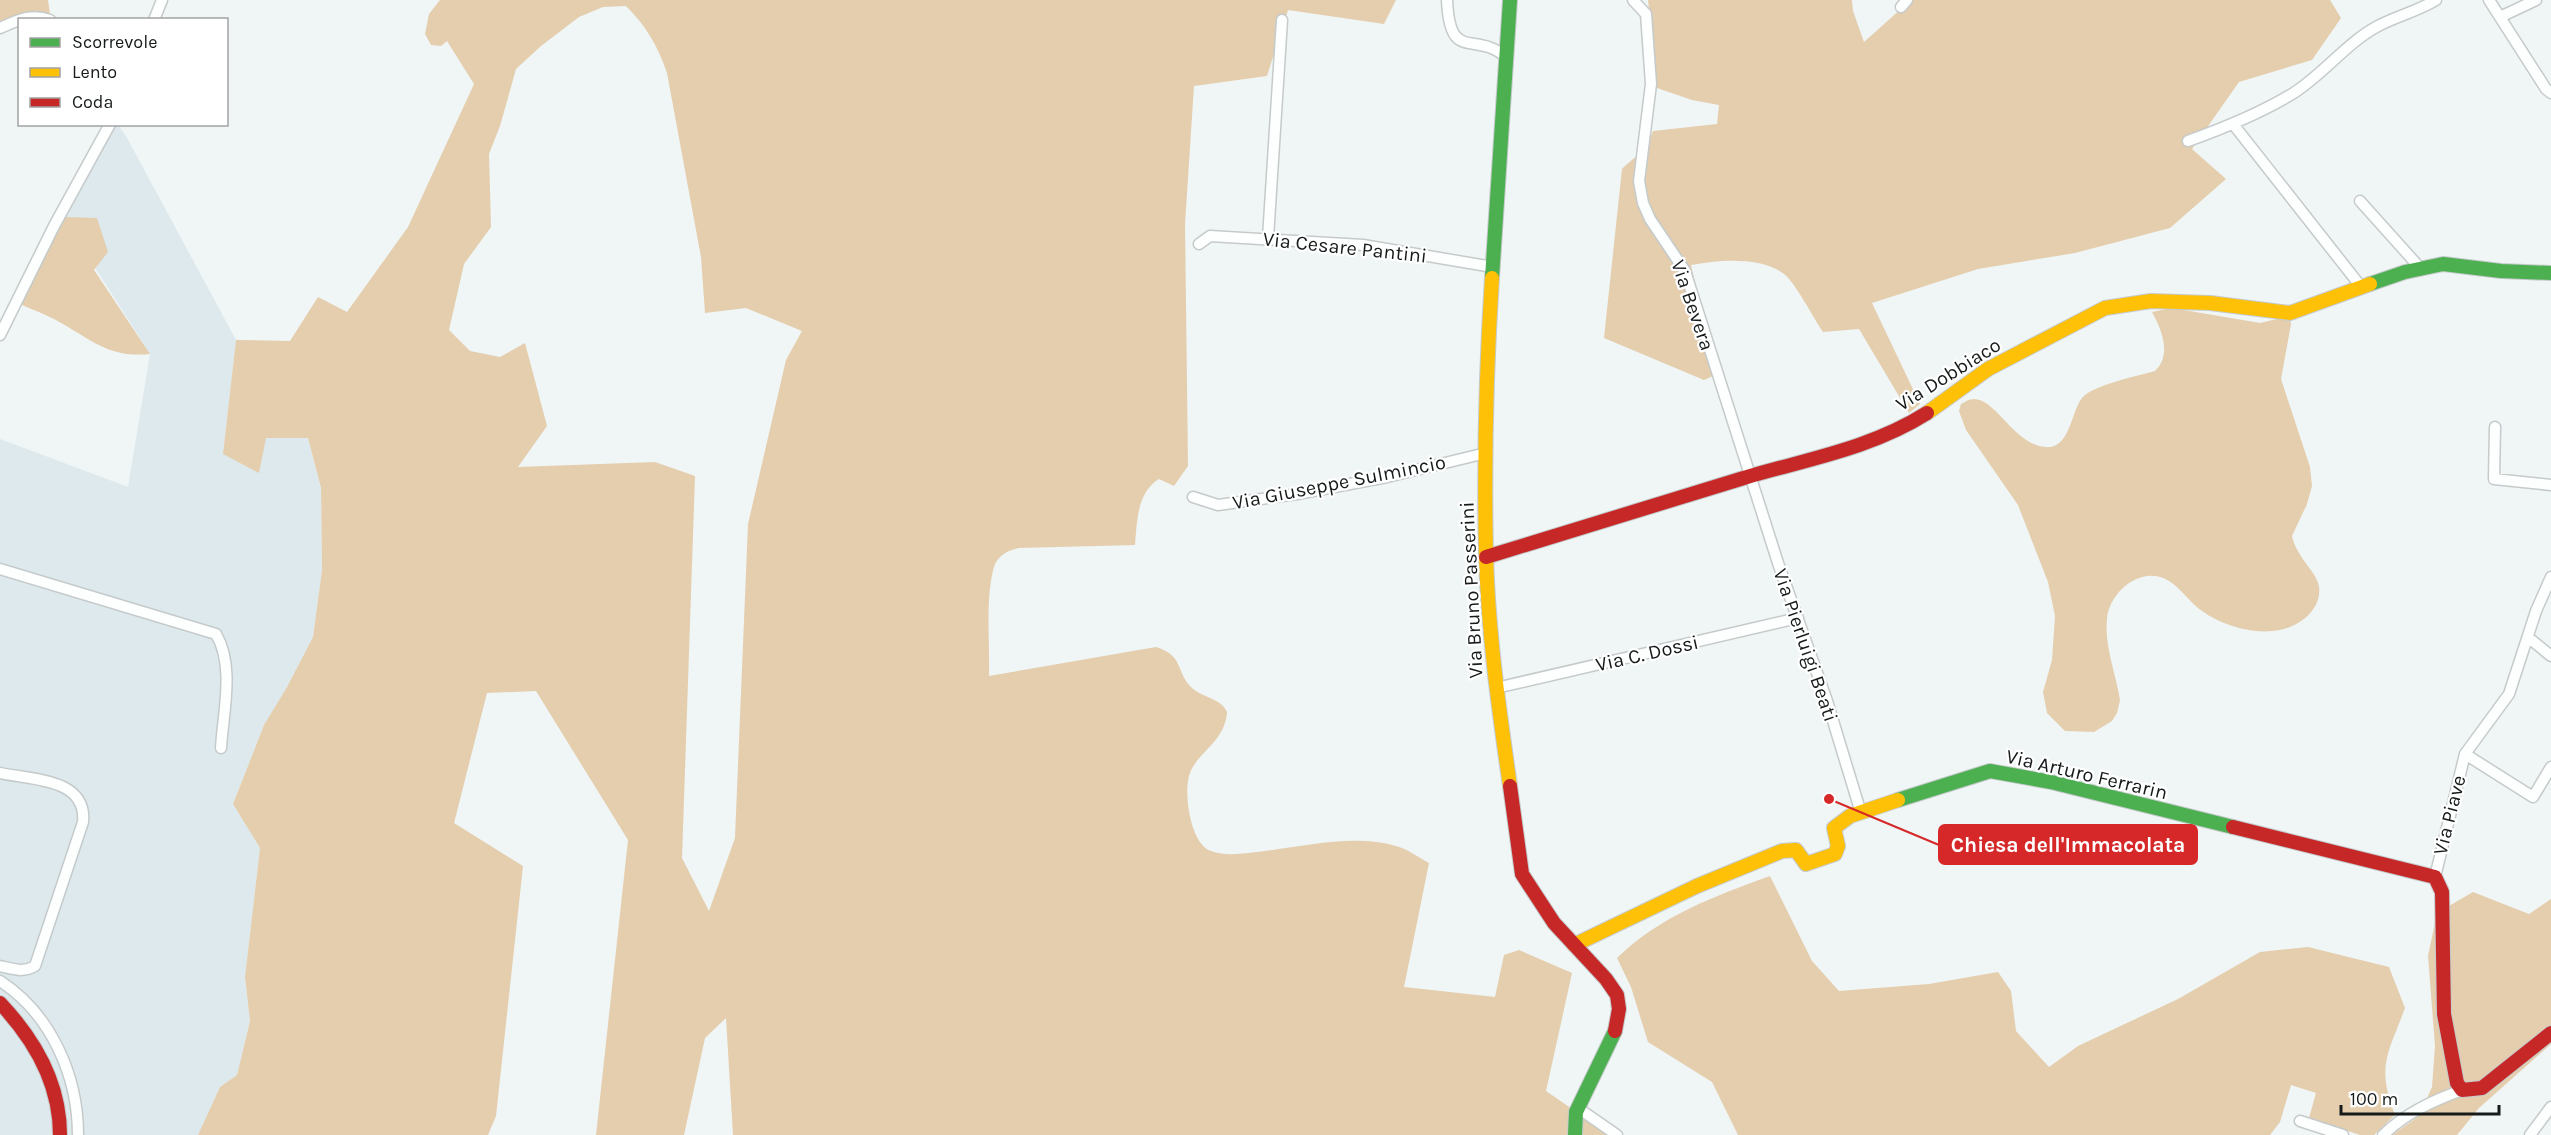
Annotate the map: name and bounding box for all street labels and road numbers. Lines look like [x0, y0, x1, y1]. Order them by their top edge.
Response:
street label: Via Cesare Pantini [1262, 227, 1428, 268]
street label: Via Bevera [1666, 257, 1719, 353]
street label: Via Dobbiaco [1892, 333, 2005, 416]
street label: Via Giuseppe Sulmincio [1230, 451, 1448, 514]
street label: Via Bruno Passerini [1455, 501, 1488, 679]
street label: Via Pierluigi Beati [1769, 566, 1843, 725]
street label: Via C. Dossi [1594, 631, 1701, 676]
street label: Via Arturo Ferrarin [2004, 745, 2170, 804]
street label: Via Piave [2428, 773, 2470, 857]

